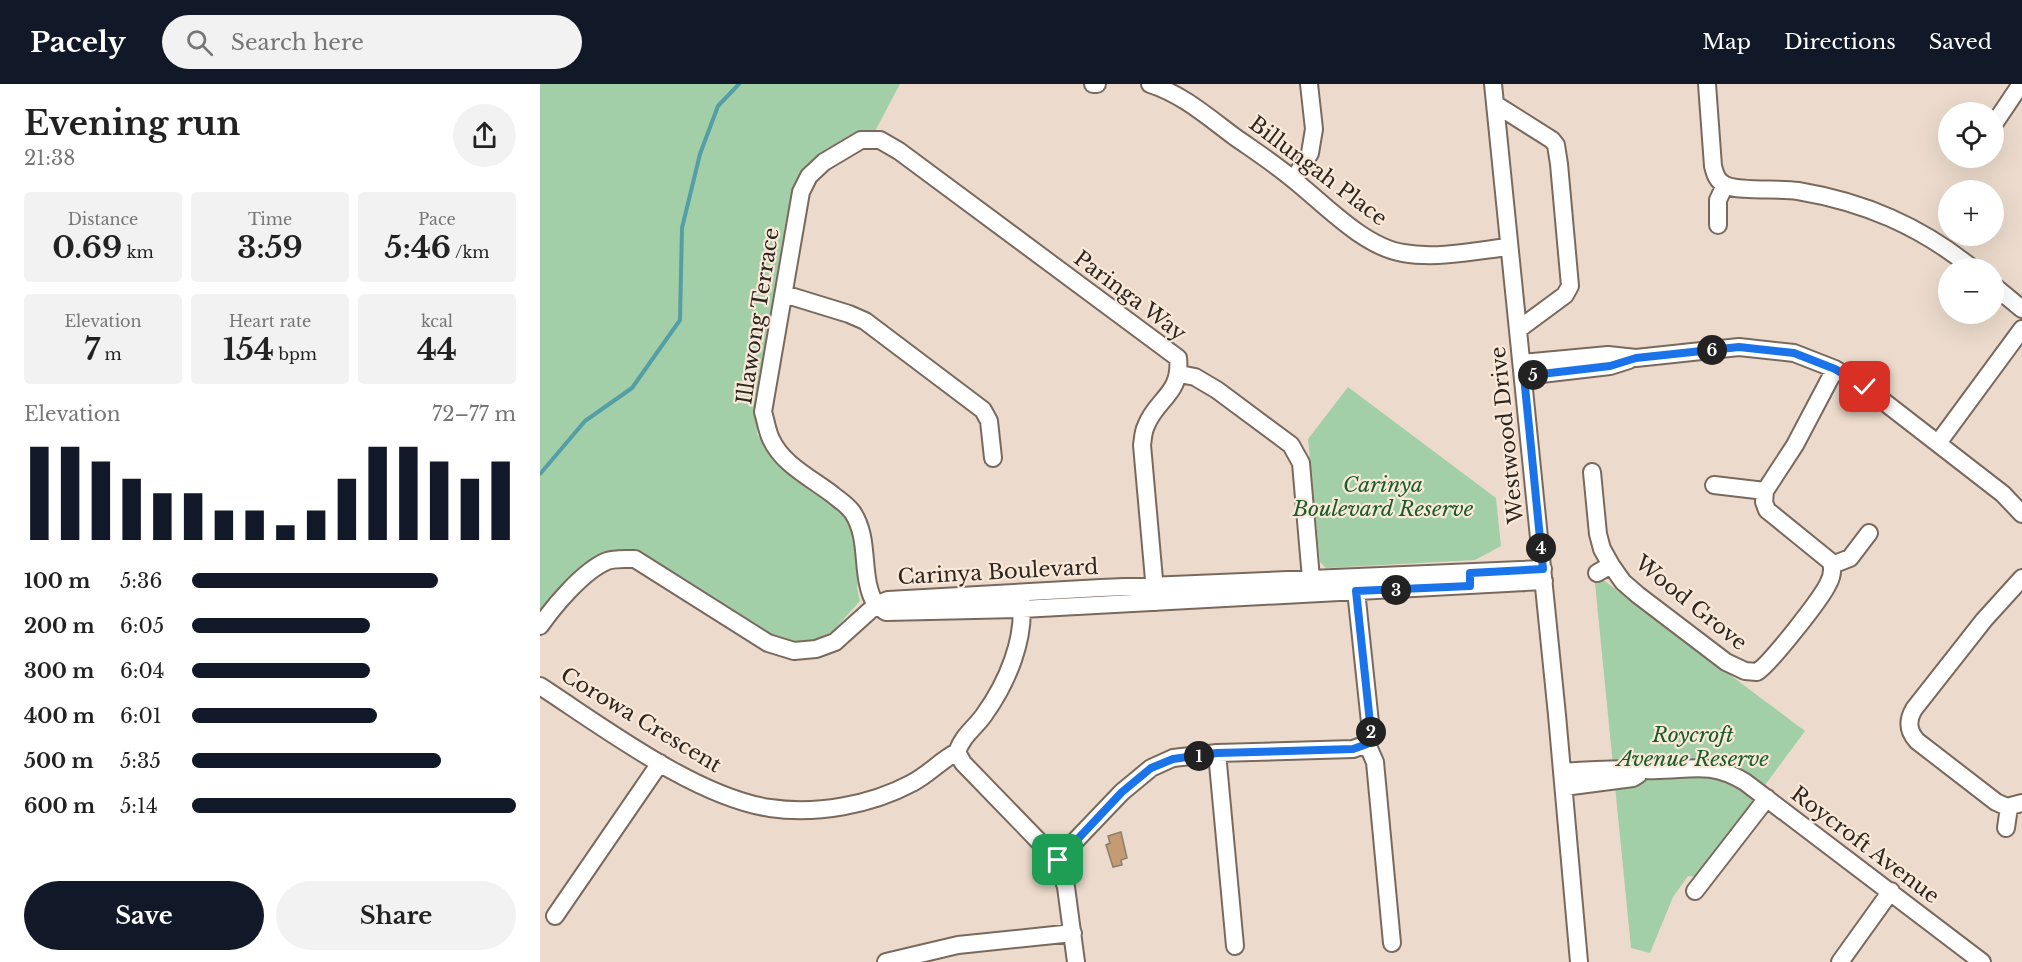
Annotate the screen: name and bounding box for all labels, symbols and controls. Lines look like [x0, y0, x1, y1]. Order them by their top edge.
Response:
search box [162, 15, 582, 69]
text: Pacely [30, 25, 126, 60]
icon: search [183, 26, 216, 59]
text: Search here [231, 29, 364, 56]
text: Map [1702, 29, 1751, 55]
text: Directions [1784, 29, 1896, 55]
text: Saved [1929, 29, 1992, 55]
map controls [1938, 102, 2004, 324]
button: locate [1938, 102, 2004, 168]
text: Evening run [24, 103, 240, 144]
button: share [453, 104, 516, 167]
street label: Billungah Place [1244, 111, 1392, 231]
text: 21:38 [24, 146, 75, 170]
button: + [1938, 180, 2004, 246]
text: Distance [68, 209, 138, 229]
text: Time [248, 209, 292, 229]
text: Pace [418, 209, 456, 229]
street label: Illawong Terrace [731, 226, 785, 406]
text: 0.69 [52, 229, 122, 266]
text: 3:59 [237, 229, 303, 266]
text: 5:46 [385, 229, 451, 266]
text: km [122, 242, 154, 262]
text: /km [451, 242, 489, 262]
street label: Paringa Way [1069, 245, 1192, 347]
button: − [1938, 258, 2004, 324]
text: Elevation [64, 311, 142, 331]
text: Heart rate [229, 311, 311, 331]
text: kcal [421, 311, 453, 331]
text: 7 [84, 331, 100, 368]
text: 154 [223, 331, 274, 368]
text: 44 [417, 331, 457, 368]
pin: 6 [1697, 335, 1727, 365]
text: 6 [1707, 340, 1717, 360]
text: m [100, 344, 122, 364]
text: bpm [274, 344, 317, 364]
street label: Westwood Drive [1485, 345, 1529, 526]
pin: 5 [1518, 360, 1548, 390]
pin [1839, 361, 1890, 412]
text: 5 [1528, 365, 1538, 385]
icon: check [1848, 370, 1881, 403]
text: Elevation [24, 402, 121, 426]
text: 72–77 m [432, 402, 516, 426]
park label: Carinya Boulevard Reserve [1292, 472, 1474, 522]
pin: 4 [1526, 533, 1556, 563]
text: 4 [1536, 538, 1546, 558]
street label: Wood Grove [1629, 549, 1752, 656]
street label: Carinya Boulevard [897, 554, 1099, 590]
text: 100 m [24, 569, 90, 593]
text: 5:36 [120, 569, 162, 593]
pin: 3 [1381, 575, 1411, 605]
text: 3 [1391, 580, 1401, 600]
text: 200 m [24, 614, 95, 638]
text: 6:05 [120, 614, 164, 638]
text: 300 m [24, 659, 94, 683]
text: 6:04 [120, 659, 165, 683]
street label: Corowa Crescent [556, 662, 726, 778]
text: 400 m [24, 704, 95, 728]
text: 6:01 [120, 704, 162, 728]
pin: 2 [1356, 717, 1386, 747]
text: 2 [1366, 722, 1376, 742]
park label: Roycroft Avenue Reserve [1614, 722, 1769, 772]
pin: 1 [1184, 741, 1214, 771]
text: 1 [1196, 746, 1202, 766]
text: 500 m [24, 749, 94, 773]
text: 5:35 [120, 749, 161, 773]
street label: Roycroft Avenue [1786, 781, 1944, 909]
text: 600 m [24, 794, 95, 818]
text: 5:14 [120, 794, 158, 818]
pin [1032, 834, 1083, 885]
icon: arrive [1041, 843, 1074, 876]
button: Save [24, 881, 264, 950]
button: Share [276, 881, 516, 950]

